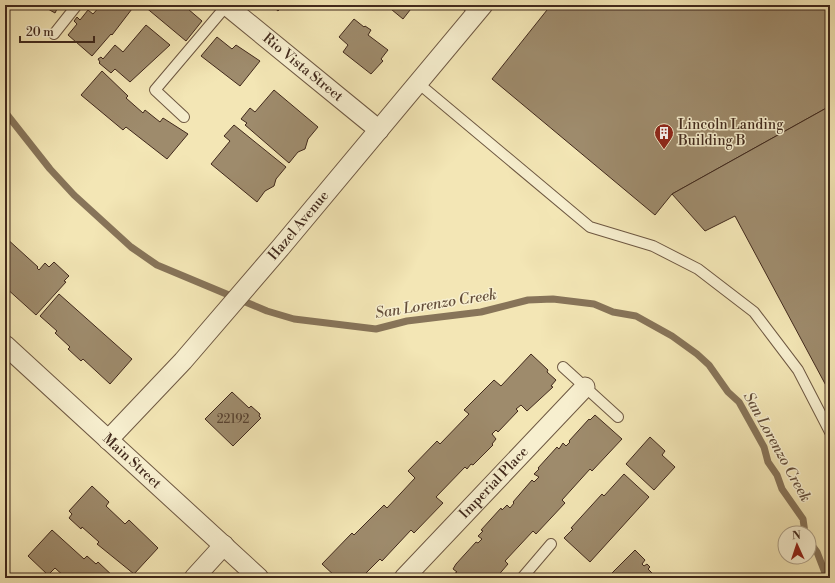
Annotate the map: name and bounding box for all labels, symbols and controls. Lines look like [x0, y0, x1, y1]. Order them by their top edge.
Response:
scale bar [20, 18, 94, 44]
text: 20 m [26, 25, 54, 40]
street label: Rio Vista Street [259, 30, 346, 106]
place label: Lincoln Landing Building B [677, 116, 784, 150]
building icon: Lincoln Landing Building B [653, 122, 675, 150]
street label: Hazel Avenue [264, 187, 333, 264]
water label: San Lorenzo Creek [374, 285, 498, 323]
water label: San Lorenzo Creek [739, 389, 815, 505]
house number: 22192 [217, 412, 249, 427]
street label: Main Street [99, 430, 165, 493]
street label: Imperial Place [456, 443, 533, 523]
north arrow [777, 525, 817, 565]
text: N [792, 529, 802, 543]

